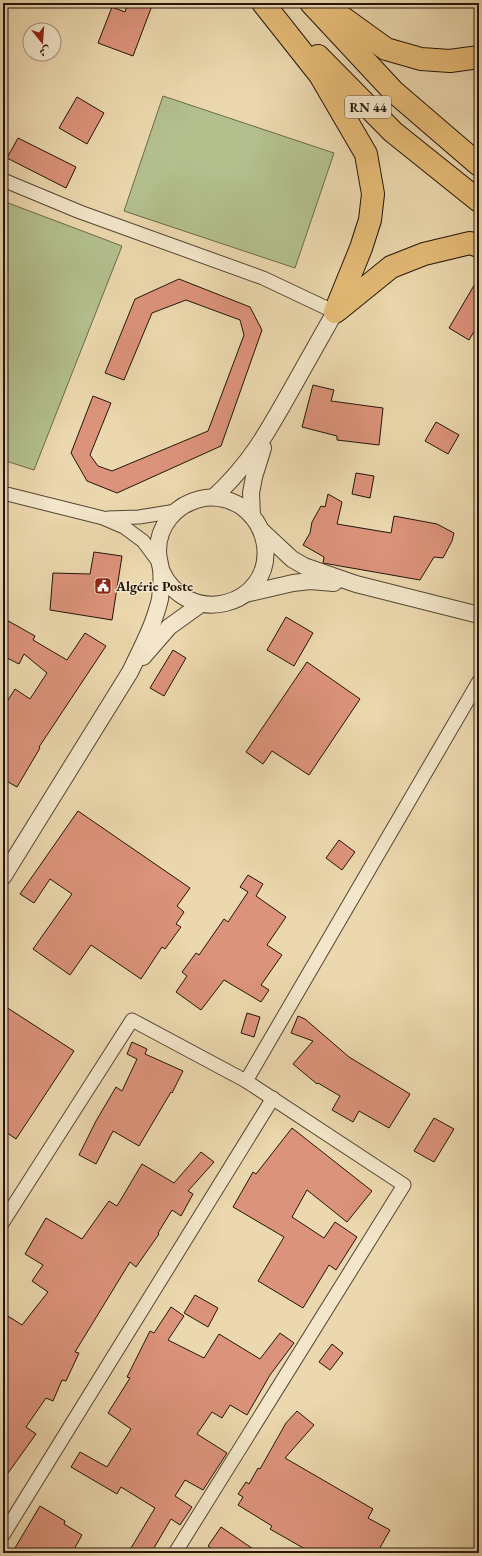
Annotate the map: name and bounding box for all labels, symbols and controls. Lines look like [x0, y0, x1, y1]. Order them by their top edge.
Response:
north arrow [22, 22, 62, 62]
text: ش [38, 43, 52, 60]
road number: RN 44 [345, 96, 391, 118]
public building icon: Algérie Poste [93, 576, 113, 596]
place label: Algérie Poste [115, 577, 193, 595]

